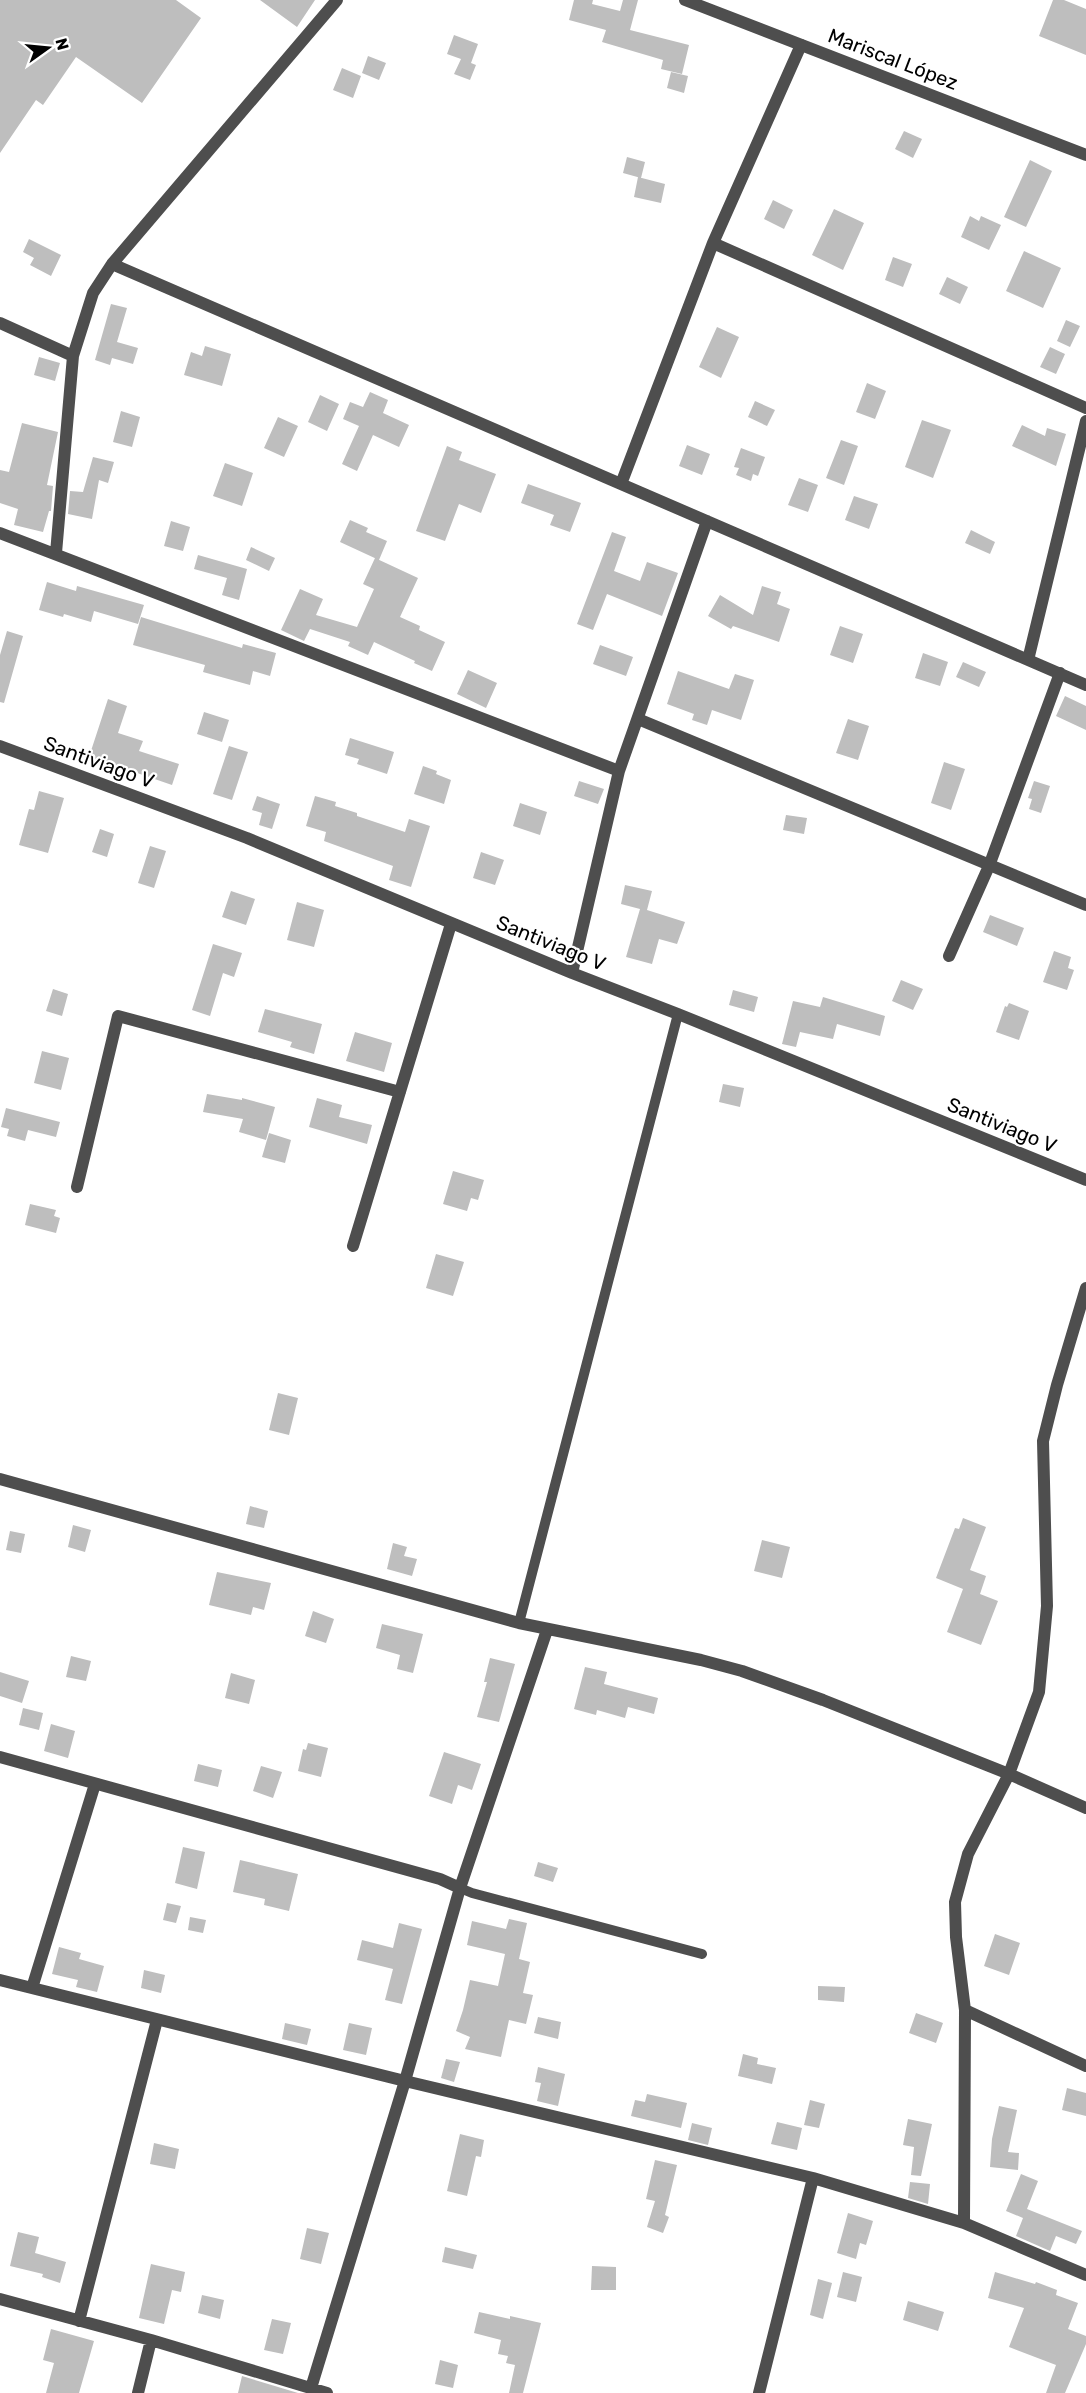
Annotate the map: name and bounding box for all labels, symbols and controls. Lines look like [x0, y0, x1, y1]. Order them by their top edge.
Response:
north arrow [18, 18, 78, 78]
street label: Mariscal López [825, 23, 961, 95]
text: N [51, 36, 73, 52]
street label: Santiviago V [40, 731, 158, 793]
street label: Santiviago V [493, 910, 609, 976]
street label: Santiviago V [944, 1092, 1060, 1158]

